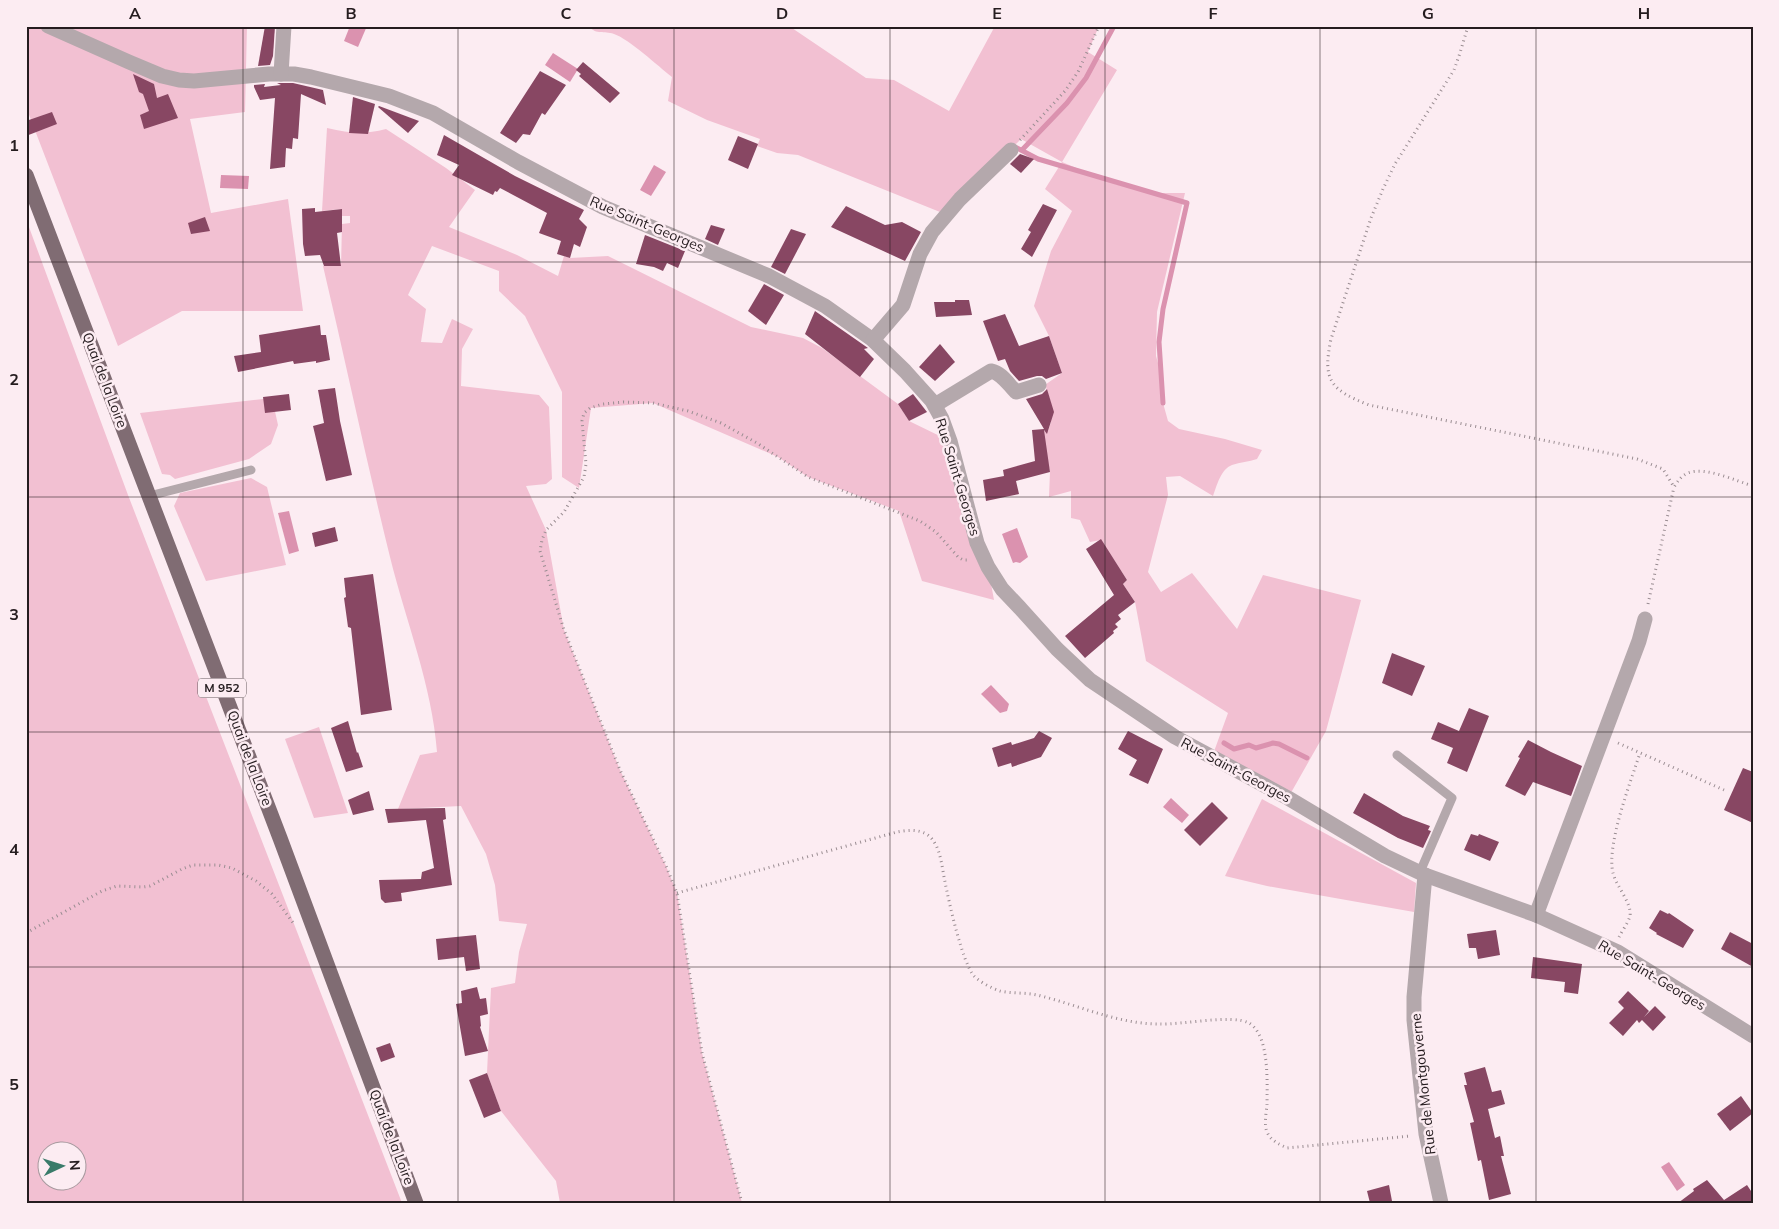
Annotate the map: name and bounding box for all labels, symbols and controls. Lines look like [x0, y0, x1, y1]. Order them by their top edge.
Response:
text: A [129, 3, 141, 23]
text: B [345, 3, 357, 23]
text: C [561, 3, 572, 23]
text: D [776, 3, 788, 23]
text: E [992, 3, 1002, 23]
text: F [1208, 3, 1218, 23]
text: G [1422, 3, 1434, 23]
text: H [1638, 3, 1650, 23]
text: 1 [9, 135, 19, 155]
street label: Rue Saint-Georges [587, 192, 707, 256]
street label: Quai de la Loire [79, 330, 131, 430]
text: 2 [9, 369, 19, 389]
street label: Rue Saint-Georges [932, 416, 984, 538]
text: 3 [9, 604, 19, 624]
road number: M 952 [198, 678, 246, 698]
street label: Quai de la Loire [224, 708, 276, 808]
street label: Rue Saint-Georges [1178, 733, 1294, 807]
text: 4 [9, 839, 19, 859]
street label: Rue Saint-Georges [1595, 936, 1709, 1014]
street label: Rue de Montgouverne [1407, 1012, 1439, 1156]
text: 5 [9, 1074, 19, 1094]
street label: Quai de la Loire [366, 1087, 418, 1187]
north arrow [38, 1142, 88, 1192]
text: N [66, 1159, 84, 1171]

